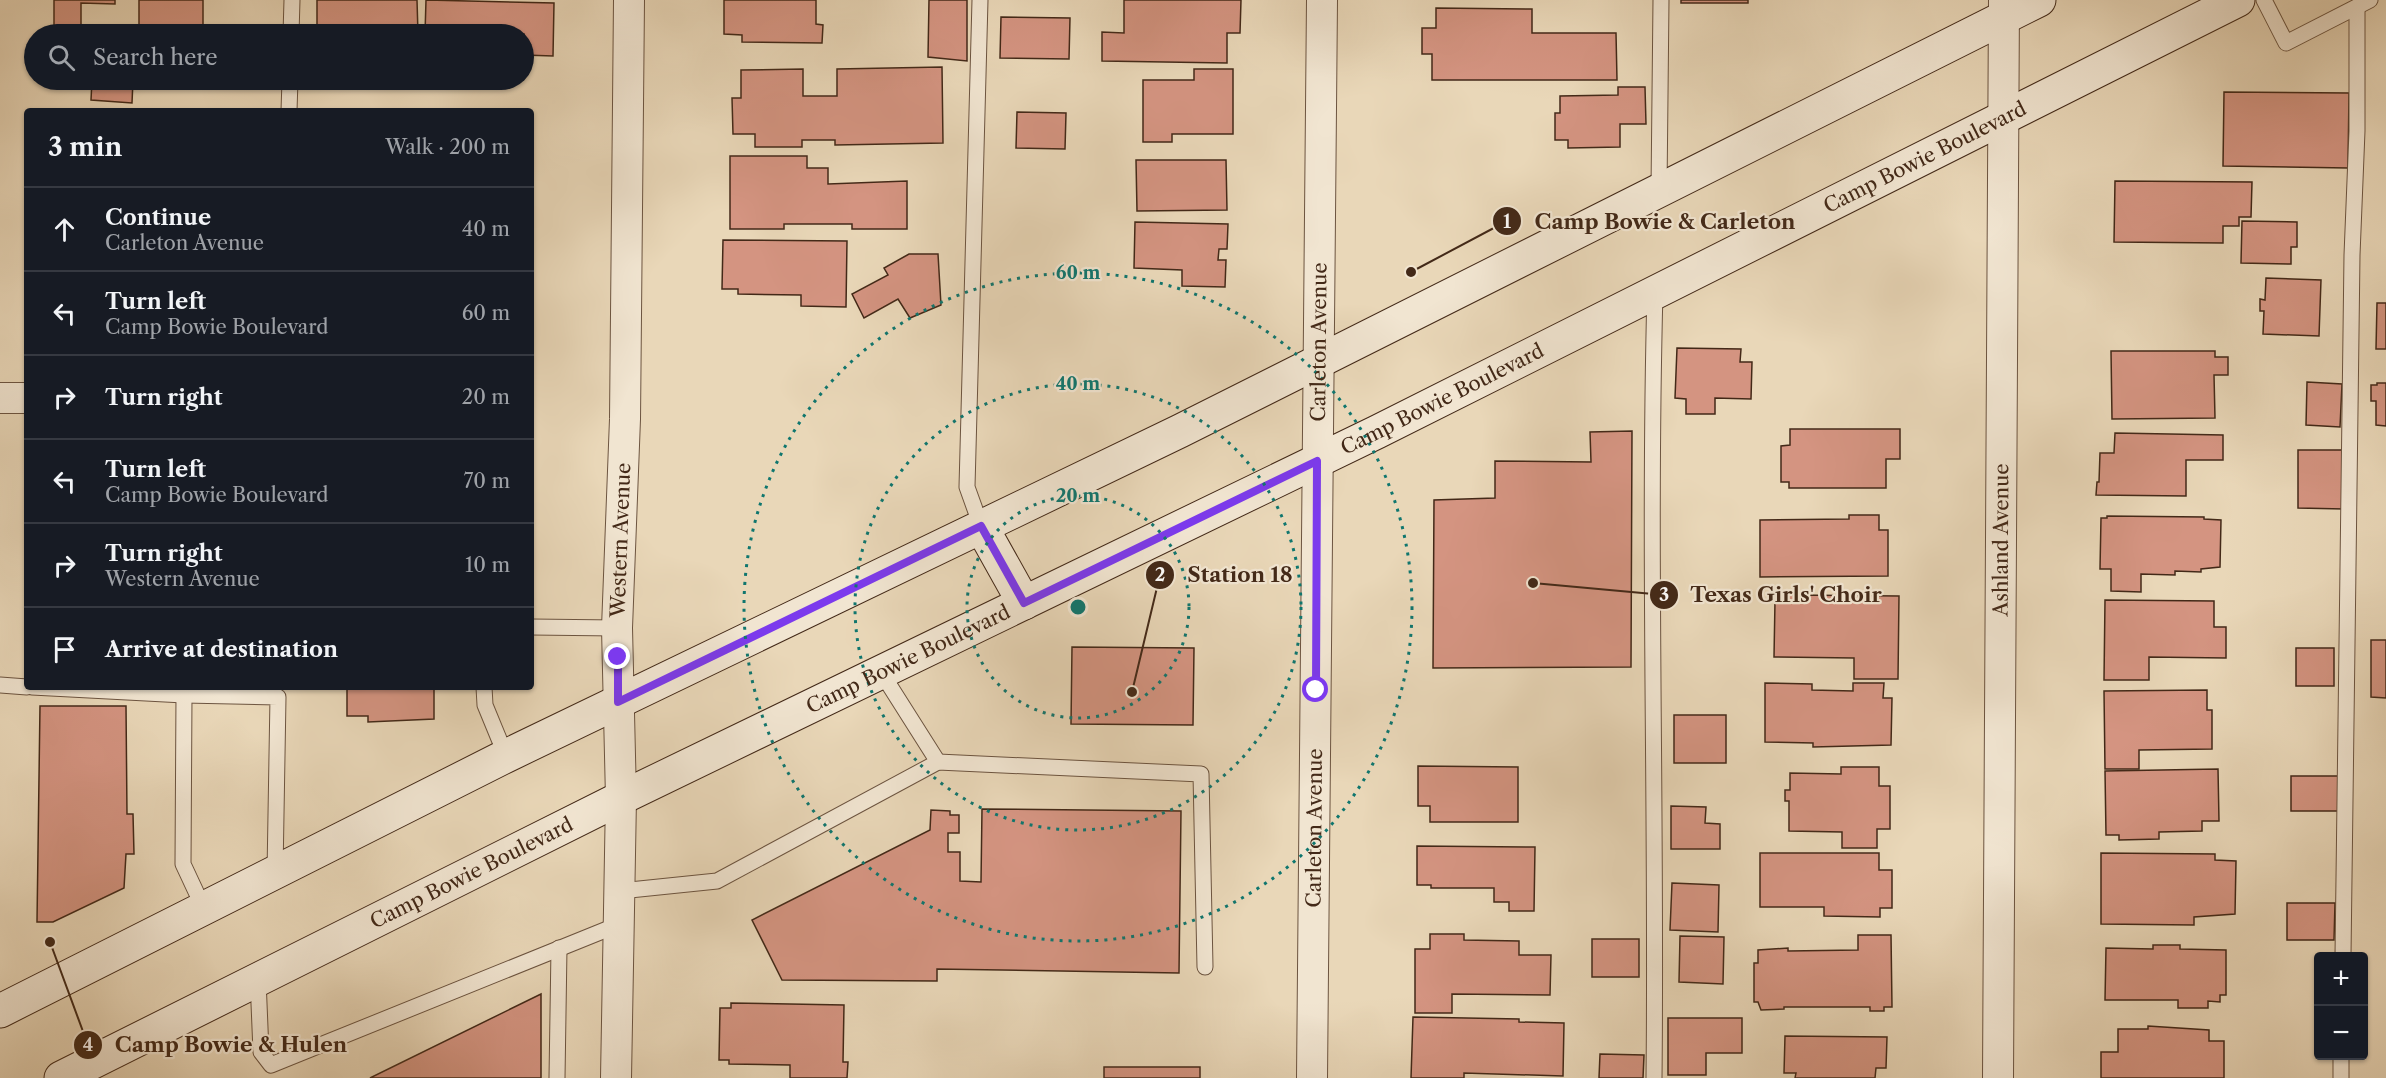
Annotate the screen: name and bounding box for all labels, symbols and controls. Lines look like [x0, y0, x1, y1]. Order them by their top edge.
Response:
search box [24, 24, 534, 90]
icon: search [45, 41, 78, 74]
text: Search here [93, 44, 218, 71]
street label: Camp Bowie Boulevard [1820, 96, 2030, 218]
text: 3 min [48, 131, 122, 163]
text: Walk · 200 m [385, 135, 510, 159]
callout: Camp Bowie & Carleton [1492, 202, 1807, 241]
text: Continue [105, 204, 211, 231]
text: Camp Bowie & Carleton [1535, 209, 1796, 234]
text: 1 [1503, 211, 1511, 233]
icon: ahead [48, 213, 81, 246]
text: 40 m [462, 217, 510, 241]
text: Carleton Avenue [105, 231, 264, 255]
text: 60 m [1056, 262, 1100, 284]
street label: Carleton Avenue [1306, 262, 1332, 422]
text: Turn left [105, 288, 206, 315]
icon: left [48, 297, 81, 330]
text: 60 m [462, 301, 510, 325]
text: Camp Bowie Boulevard [105, 315, 329, 339]
street label: Camp Bowie Boulevard [1337, 338, 1548, 460]
text: 40 m [1056, 373, 1100, 395]
icon: right [48, 381, 81, 414]
text: Turn right [105, 384, 223, 411]
text: 20 m [462, 385, 510, 409]
text: Turn left [105, 456, 206, 483]
street label: Western Avenue [605, 462, 635, 619]
street label: Ashland Avenue [1989, 463, 2013, 618]
icon: left [48, 465, 81, 498]
text: 70 m [464, 469, 510, 493]
text: Camp Bowie Boulevard [105, 483, 329, 507]
text: 20 m [1056, 485, 1100, 507]
text: Turn right [105, 540, 223, 567]
icon: right [48, 549, 81, 582]
text: 10 m [465, 553, 510, 577]
callout: Station 18 [1145, 555, 1305, 594]
text: Station 18 [1187, 562, 1293, 587]
text: 2 [1155, 564, 1165, 586]
text: Western Avenue [105, 567, 260, 591]
callout: Texas Girls' Choir [1649, 575, 1894, 614]
text: Texas Girls' Choir [1690, 582, 1882, 607]
text: 3 [1659, 584, 1669, 606]
centre of rings [1068, 597, 1088, 617]
street label: Camp Bowie Boulevard [802, 599, 1014, 719]
icon: arrive [48, 633, 81, 666]
text: Arrive at destination [105, 636, 338, 663]
route end [604, 643, 630, 669]
route start [1302, 676, 1328, 702]
street label: Carleton Avenue [1302, 748, 1327, 908]
street label: Camp Bowie Boulevard [366, 812, 577, 933]
map controls [2314, 952, 2368, 1060]
button: + [2314, 952, 2368, 1006]
button: − [2314, 1006, 2368, 1060]
callout: Camp Bowie & Hulen [73, 1026, 360, 1065]
text: Camp Bowie & Hulen [115, 1032, 348, 1057]
text: 4 [83, 1034, 93, 1056]

